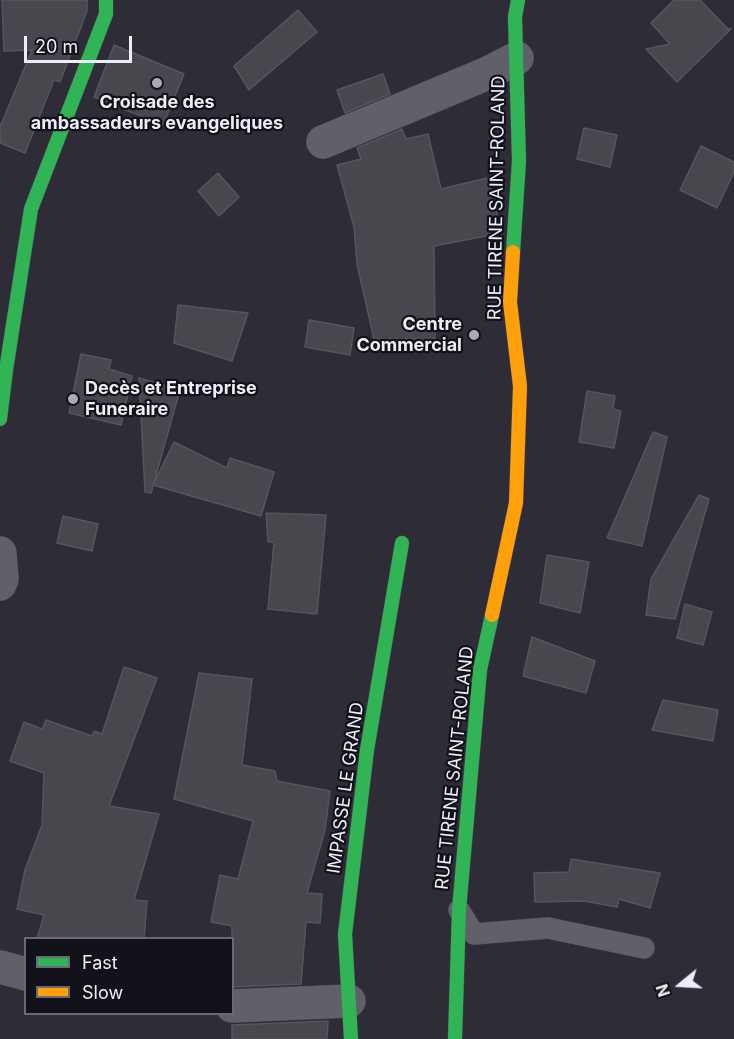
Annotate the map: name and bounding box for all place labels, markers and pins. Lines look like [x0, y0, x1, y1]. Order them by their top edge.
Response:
marker: Croisade des ambassadeurs evangeliques [150, 76, 164, 90]
place label: Croisade des ambassadeurs evangeliques [31, 92, 283, 134]
place label: Centre Commercial [356, 314, 462, 356]
marker: Centre Commercial [467, 328, 481, 342]
place label: Decès et Entreprise Funeraire [85, 378, 257, 420]
marker: Decès et Entreprise Funeraire [66, 392, 80, 406]

